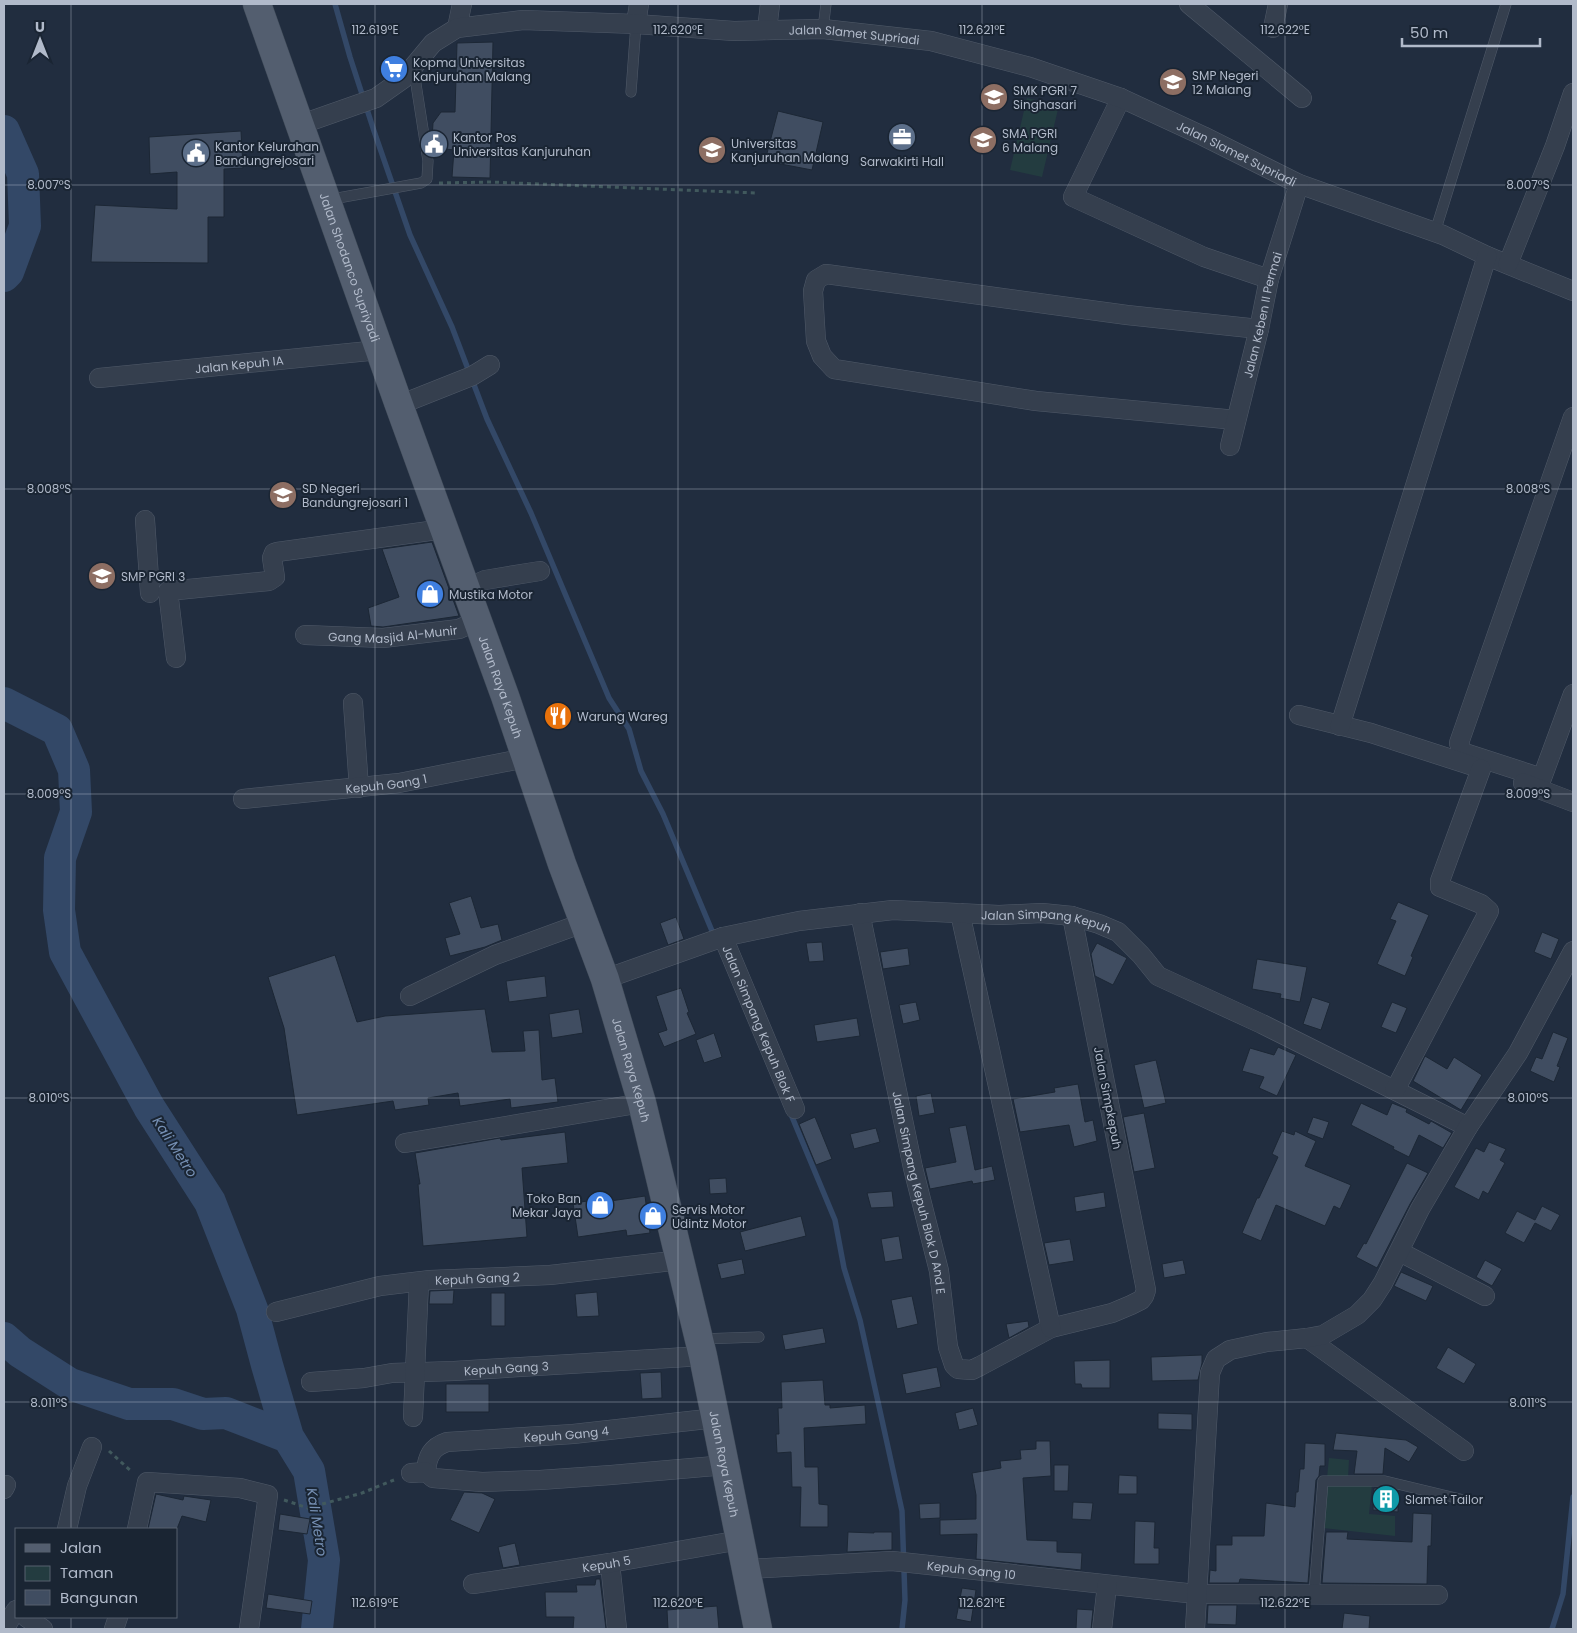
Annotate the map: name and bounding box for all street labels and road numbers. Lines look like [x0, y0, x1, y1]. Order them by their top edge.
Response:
street label: Jalan Slamet Supriadi [788, 20, 921, 48]
street label: Jalan Slamet Supriadi [1174, 117, 1300, 190]
street label: Jalan Shodanco Supriyadi [316, 190, 384, 344]
street label: Jalan Keben II Permai [1239, 250, 1286, 380]
street label: Jalan Kepuh IA [194, 351, 284, 377]
street label: Gang Masjid Al-Munir [328, 621, 459, 647]
street label: Jalan Raya Kepuh [475, 633, 527, 740]
street label: Kepuh Gang 1 [345, 769, 428, 797]
street label: Jalan Simpang Kepuh [981, 904, 1114, 937]
street label: Jalan Simpang Kepuh Blok F [719, 942, 800, 1105]
street label: Jalan Raya Kepuh [608, 1016, 655, 1124]
street label: Jalan Simpkepuh [1090, 1045, 1126, 1151]
street label: Jalan Simpang Kepuh Blok D And E [889, 1090, 950, 1295]
street label: Kepuh Gang 2 [435, 1268, 520, 1288]
street label: Kepuh Gang 3 [463, 1357, 549, 1379]
street label: Jalan Raya Kepuh [706, 1409, 744, 1519]
street label: Kepuh Gang 4 [523, 1421, 610, 1446]
street label: Kepuh 5 [581, 1551, 632, 1576]
street label: Kepuh Gang 10 [926, 1556, 1017, 1583]

